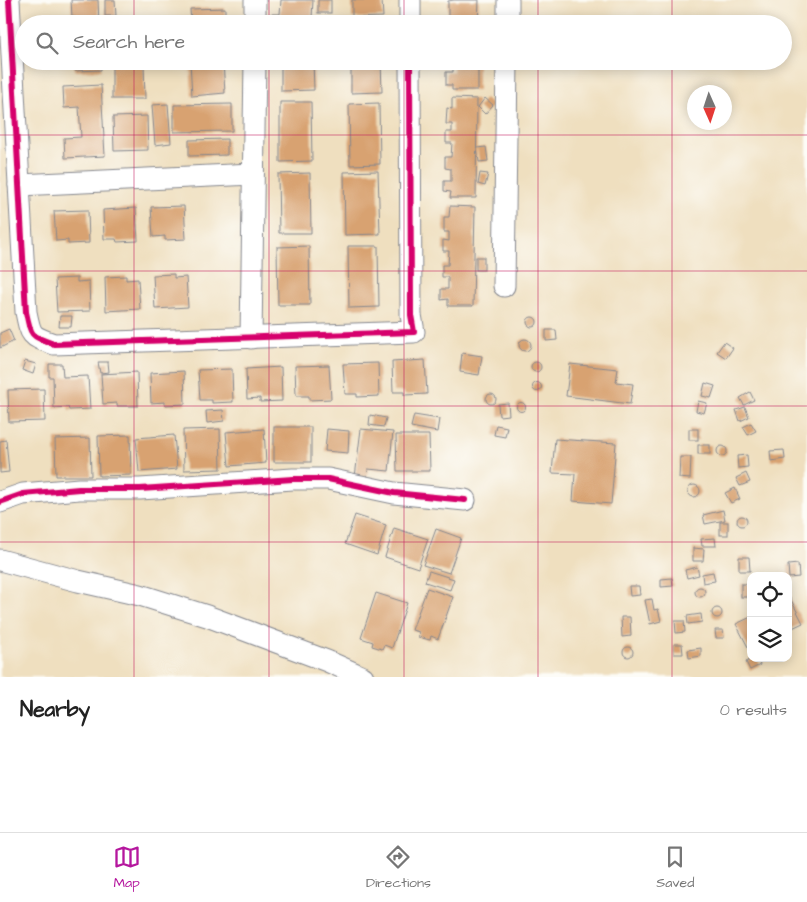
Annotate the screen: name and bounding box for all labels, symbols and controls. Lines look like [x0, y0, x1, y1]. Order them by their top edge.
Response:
search box [15, 15, 792, 70]
icon: search [33, 29, 61, 57]
text: Search here [73, 29, 185, 56]
north arrow [687, 85, 732, 130]
map controls [747, 572, 792, 662]
button: locate [747, 572, 792, 617]
button: layers [747, 617, 792, 662]
text: Nearby [20, 695, 90, 724]
text: 0 results [720, 699, 787, 721]
tab: Map [113, 843, 141, 893]
tab: Directions [366, 843, 431, 893]
tab: Saved [656, 843, 694, 893]

